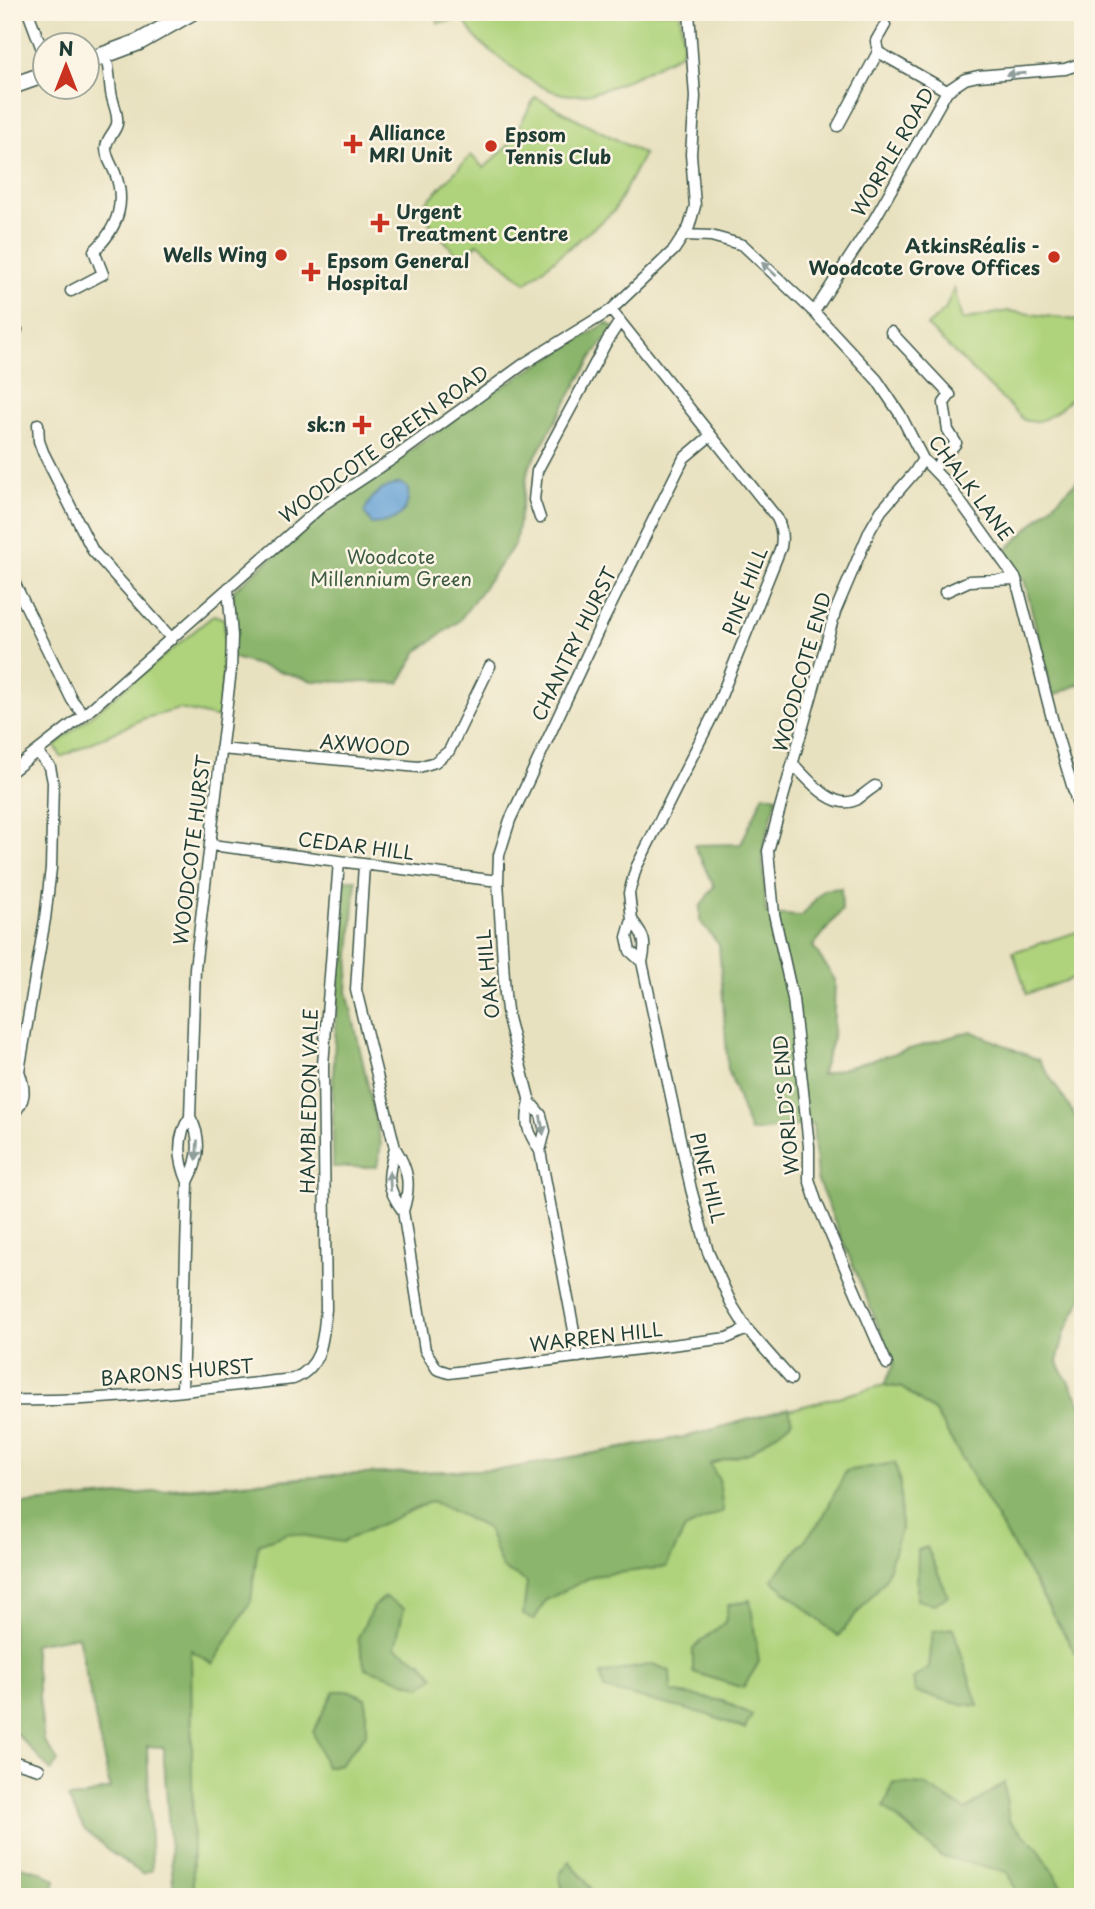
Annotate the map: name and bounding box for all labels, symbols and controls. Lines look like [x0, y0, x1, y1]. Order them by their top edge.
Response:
north arrow [32, 32, 102, 102]
text: N [58, 34, 74, 62]
one-way arrow [1005, 69, 1027, 80]
street label: WORPLE ROAD [844, 82, 940, 221]
place label: Alliance MRI Unit [368, 118, 453, 168]
place label: Epsom Tennis Club [505, 120, 611, 170]
marker: Alliance MRI Unit [343, 134, 363, 154]
marker: Epsom Tennis Club [483, 138, 499, 154]
place label: Urgent Treatment Centre [396, 197, 568, 247]
marker: Urgent Treatment Centre [370, 213, 390, 233]
place label: AtkinsRéalis - Woodcote Grove Offices [808, 231, 1040, 281]
place label: Wells Wing [163, 240, 267, 268]
place label: Epsom General Hospital [327, 246, 469, 296]
marker: Wells Wing [273, 247, 289, 263]
marker: AtkinsRéalis - Woodcote Grove Offices [1046, 249, 1062, 265]
one-way arrow [761, 261, 778, 277]
marker: Epsom General Hospital [301, 262, 321, 282]
street label: WOODCOTE GREEN ROAD [273, 358, 494, 529]
place label: sk:n [307, 410, 346, 438]
marker: sk:n [352, 415, 372, 435]
street label: CHALK LANE [923, 429, 1021, 546]
park label: Woodcote Millennium Green [310, 542, 472, 592]
street label: PINE HILL [714, 542, 774, 639]
street label: CHANTRY HURST [524, 562, 623, 725]
street label: WOODCOTE END [765, 589, 837, 755]
street label: AXWOOD [319, 726, 412, 762]
street label: WOODCOTE HURST [165, 753, 217, 947]
street label: CEDAR HILL [296, 824, 416, 866]
street label: OAK HILL [468, 928, 506, 1020]
street label: HAMBLEDON VALE [292, 1008, 324, 1194]
street label: WORLD'S END [765, 1034, 805, 1176]
one-way arrow [536, 1114, 547, 1136]
street label: PINE HILL [684, 1130, 734, 1226]
one-way arrow [191, 1139, 202, 1161]
one-way arrow [384, 1170, 395, 1192]
street label: WARREN HILL [528, 1314, 664, 1358]
street label: BARONS HURST [99, 1350, 255, 1392]

